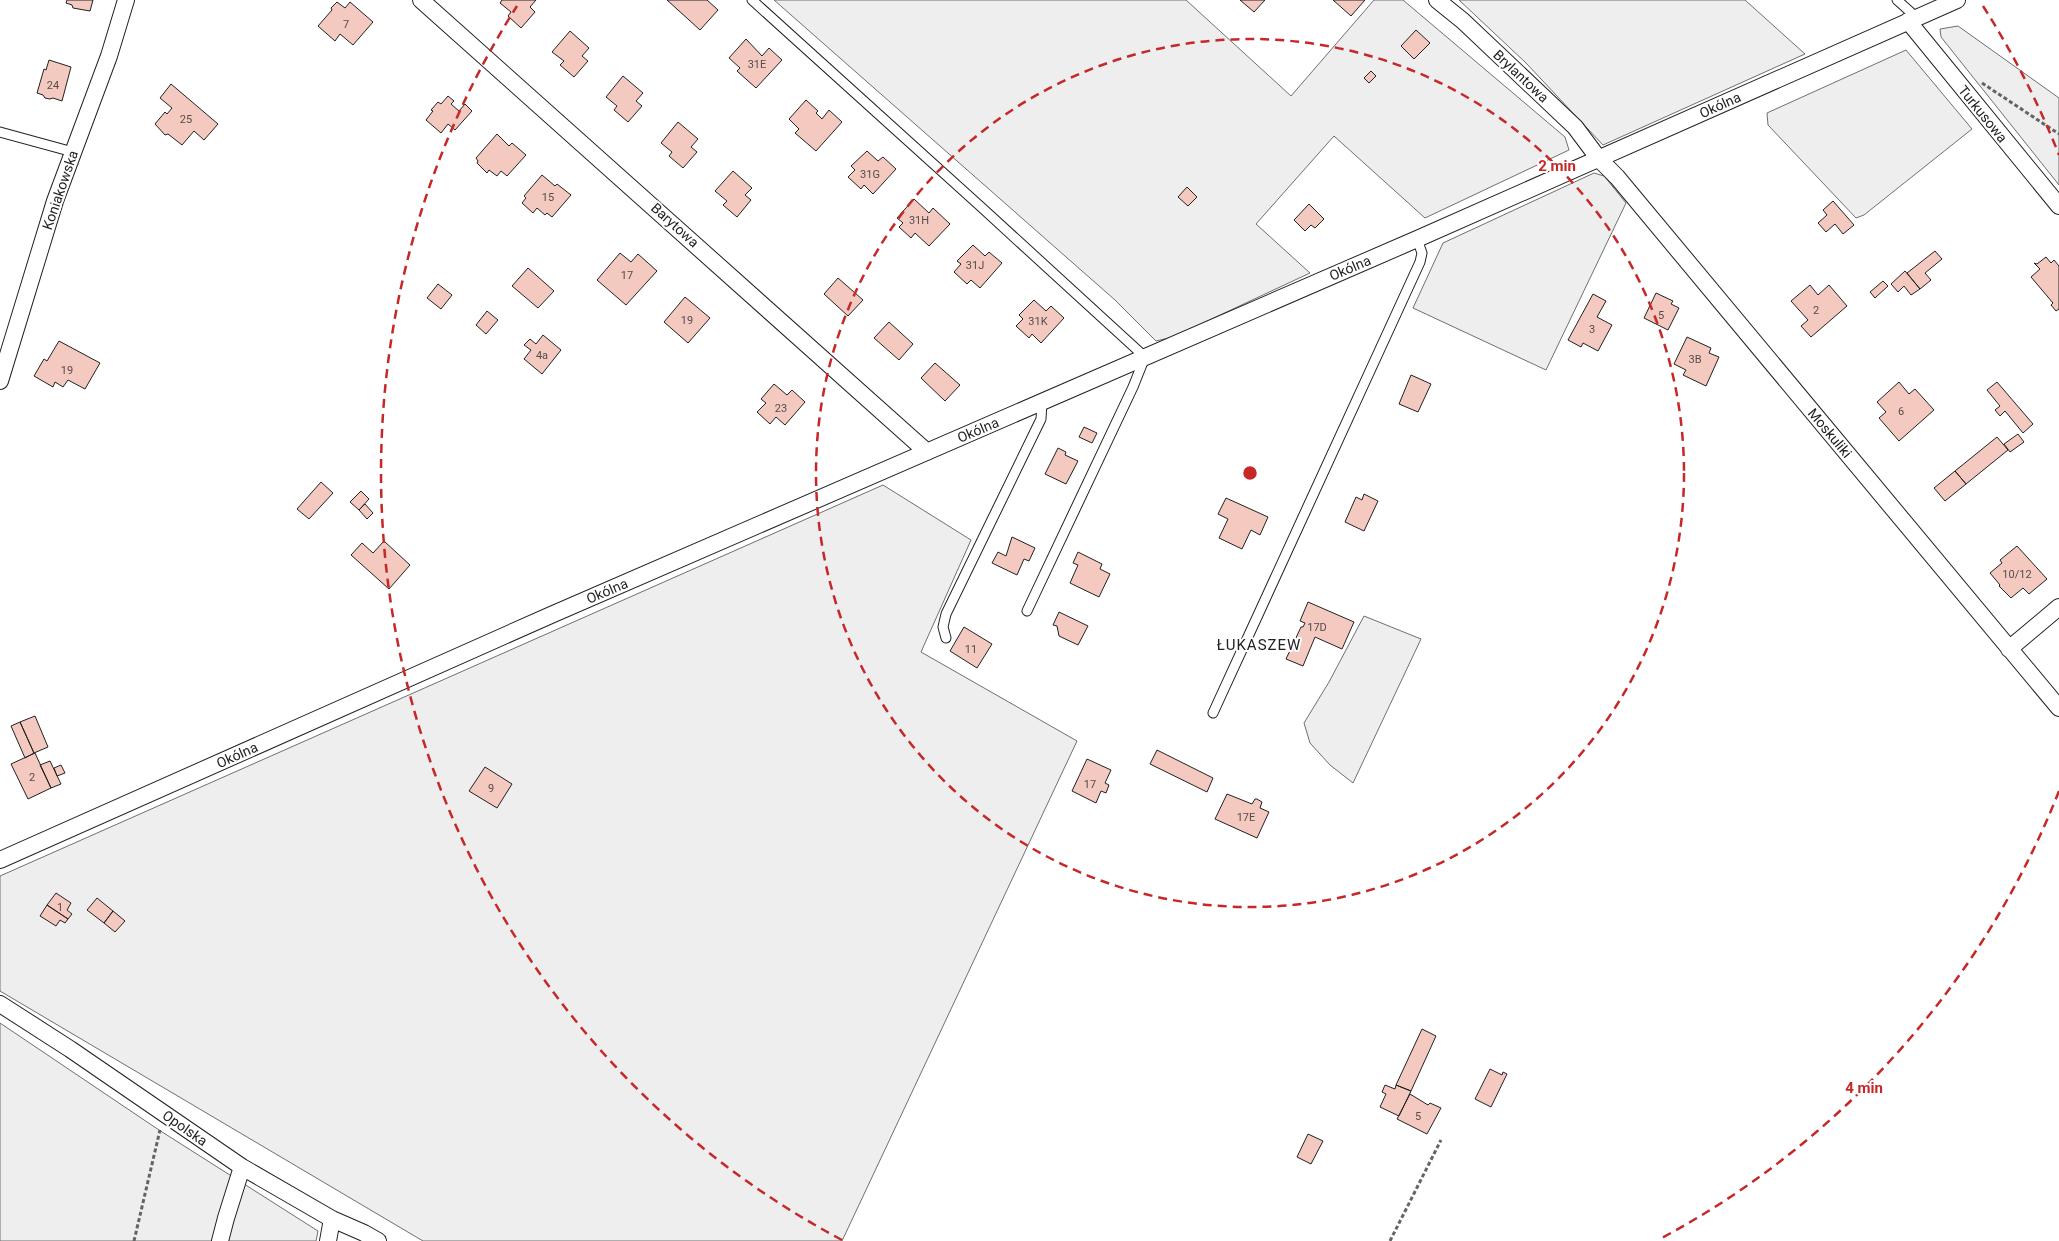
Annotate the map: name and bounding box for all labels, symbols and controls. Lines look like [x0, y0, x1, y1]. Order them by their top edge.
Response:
house number: 7 [343, 18, 349, 31]
street label: Brylantowa [1490, 46, 1552, 106]
house number: 31E [748, 58, 766, 71]
house number: 24 [47, 79, 59, 92]
street label: Turkusowa [1955, 82, 2011, 146]
street label: Okólna [1697, 89, 1743, 121]
house number: 25 [180, 113, 192, 126]
street label: Koniakowska [39, 148, 81, 232]
text: 2 min [1538, 157, 1576, 175]
house number: 31G [860, 168, 880, 181]
house number: 15 [542, 191, 554, 204]
street label: Barytowa [648, 200, 702, 250]
house number: 31H [909, 214, 929, 227]
street label: Okólna [1327, 252, 1373, 284]
house number: 31J [966, 259, 984, 272]
house number: 17 [621, 269, 633, 282]
house number: 2 [1813, 304, 1819, 317]
house number: 5 [1658, 309, 1664, 322]
house number: 19 [681, 314, 693, 327]
house number: 31K [1028, 315, 1048, 328]
house number: 3 [1589, 323, 1595, 336]
house number: 4a [536, 349, 548, 362]
house number: 3B [1688, 353, 1702, 366]
house number: 19 [61, 364, 73, 377]
house number: 23 [775, 402, 787, 415]
street label: Moskuliki [1805, 405, 1855, 461]
house number: 6 [1898, 405, 1904, 418]
street label: Okólna [955, 414, 1001, 446]
centre of rings [1241, 464, 1259, 482]
house number: 10/12 [2002, 568, 2032, 581]
street label: Okólna [584, 575, 630, 607]
house number: 17D [1307, 621, 1327, 634]
district label: ŁUKASZEW [1217, 636, 1301, 654]
house number: 11 [965, 643, 977, 656]
street label: Okólna [214, 739, 260, 771]
house number: 2 [29, 771, 35, 784]
house number: 17 [1084, 778, 1096, 791]
house number: 9 [488, 782, 494, 795]
house number: 17E [1237, 811, 1255, 824]
house number: 1 [57, 901, 63, 914]
text: 4 min [1845, 1079, 1883, 1097]
street label: Opolska [160, 1107, 210, 1149]
house number: 5 [1415, 1110, 1421, 1123]

